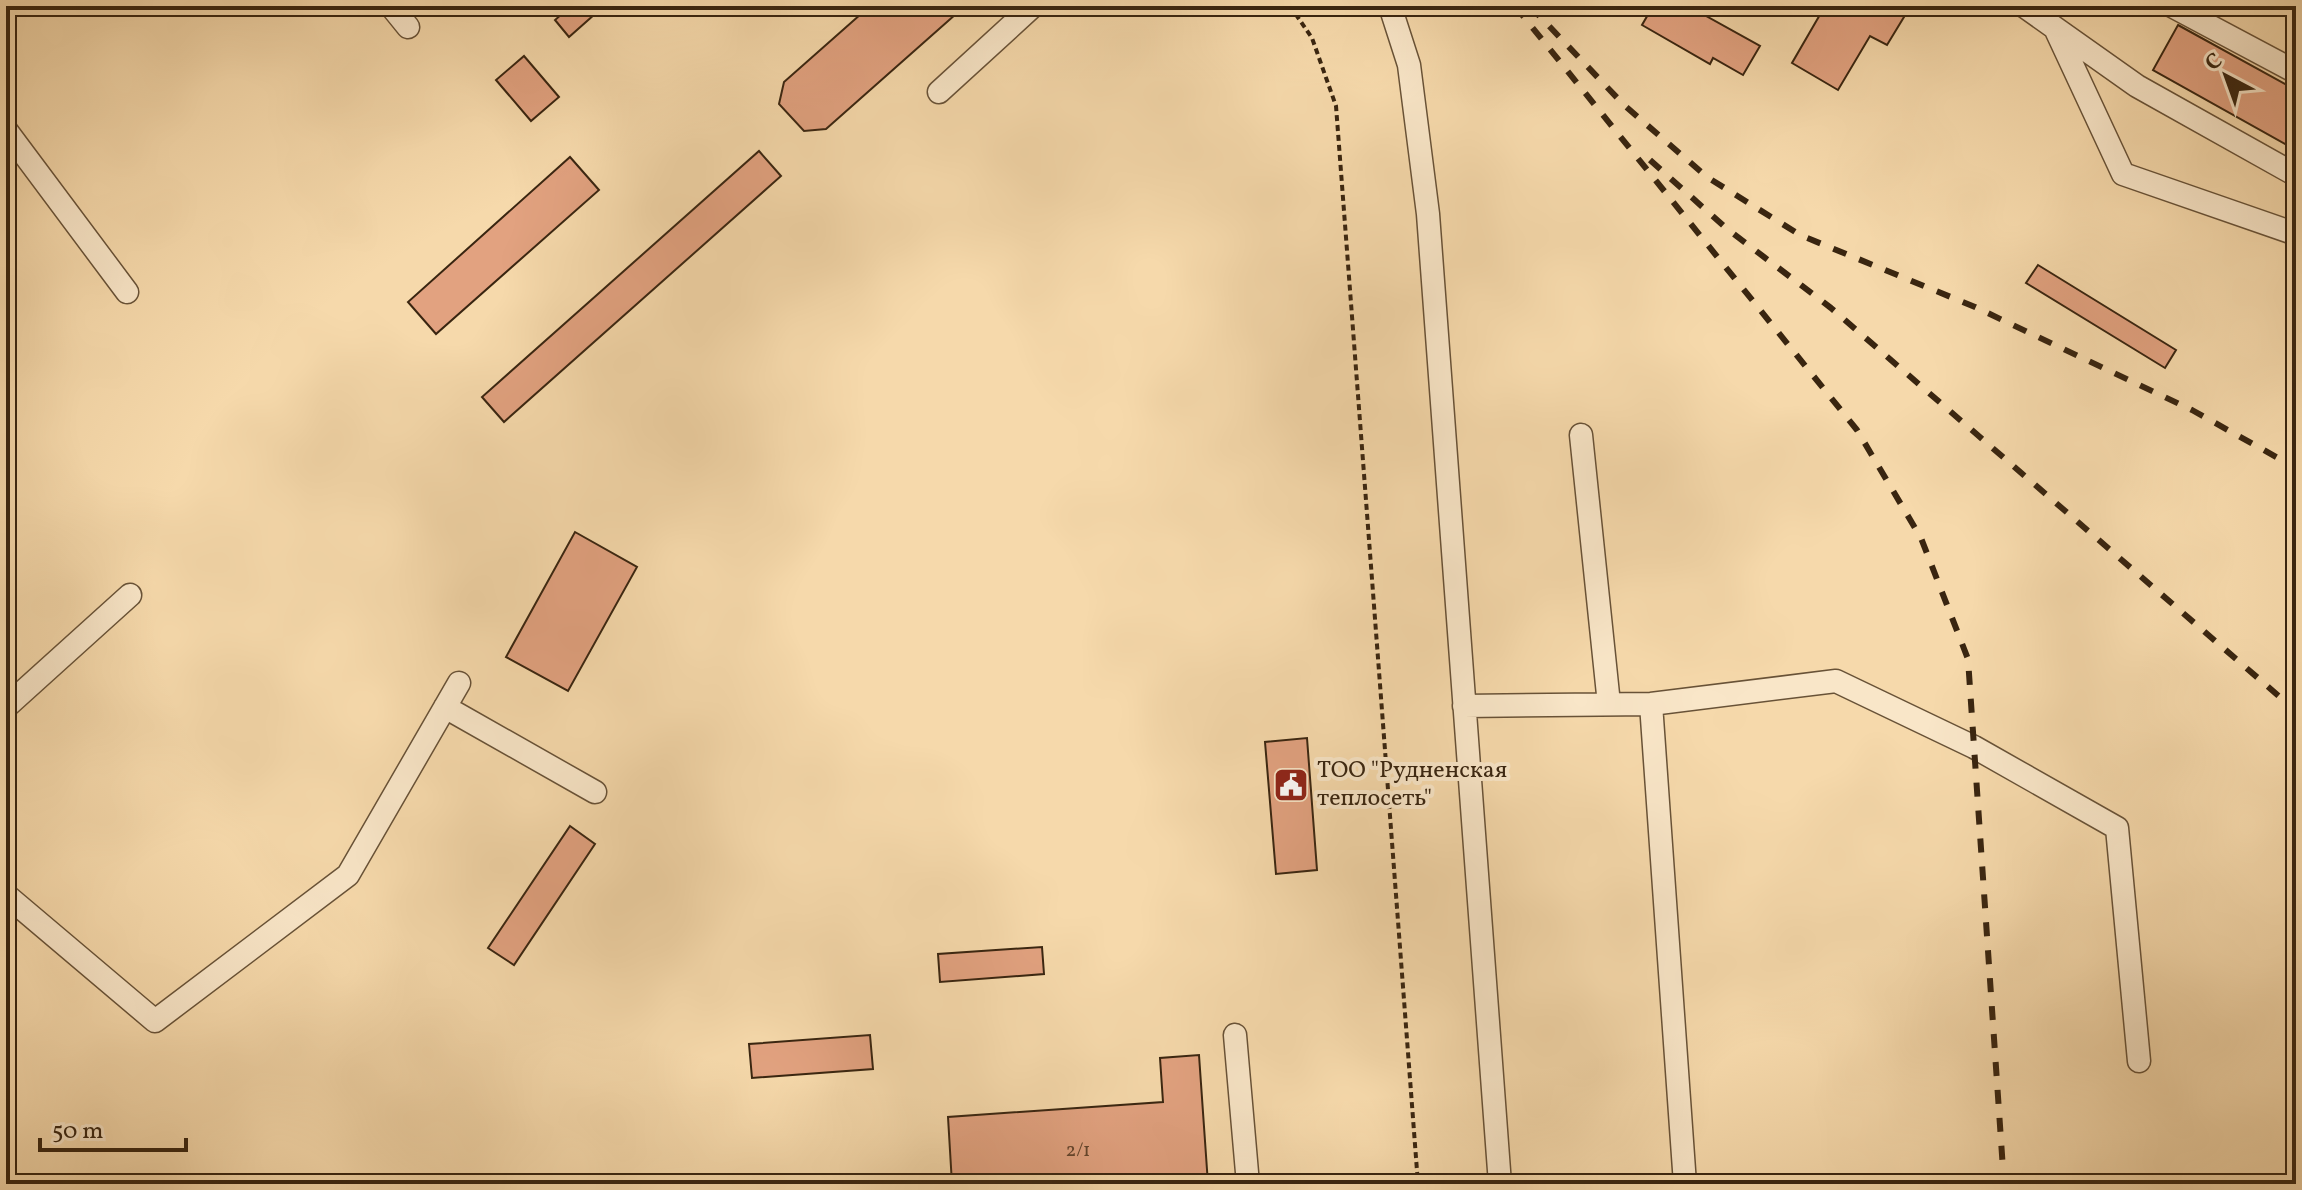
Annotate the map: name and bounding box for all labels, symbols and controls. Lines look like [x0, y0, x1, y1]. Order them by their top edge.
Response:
north arrow [2186, 36, 2266, 116]
text: С [2199, 46, 2230, 79]
place label: ТОО "Рудненская теплосеть" [1317, 754, 1507, 816]
public building icon: ТОО "Рудненская теплосеть" [1272, 766, 1310, 804]
scale bar [40, 1102, 186, 1152]
text: 50 m [52, 1115, 104, 1149]
house number: 2/1 [1065, 1137, 1091, 1165]

